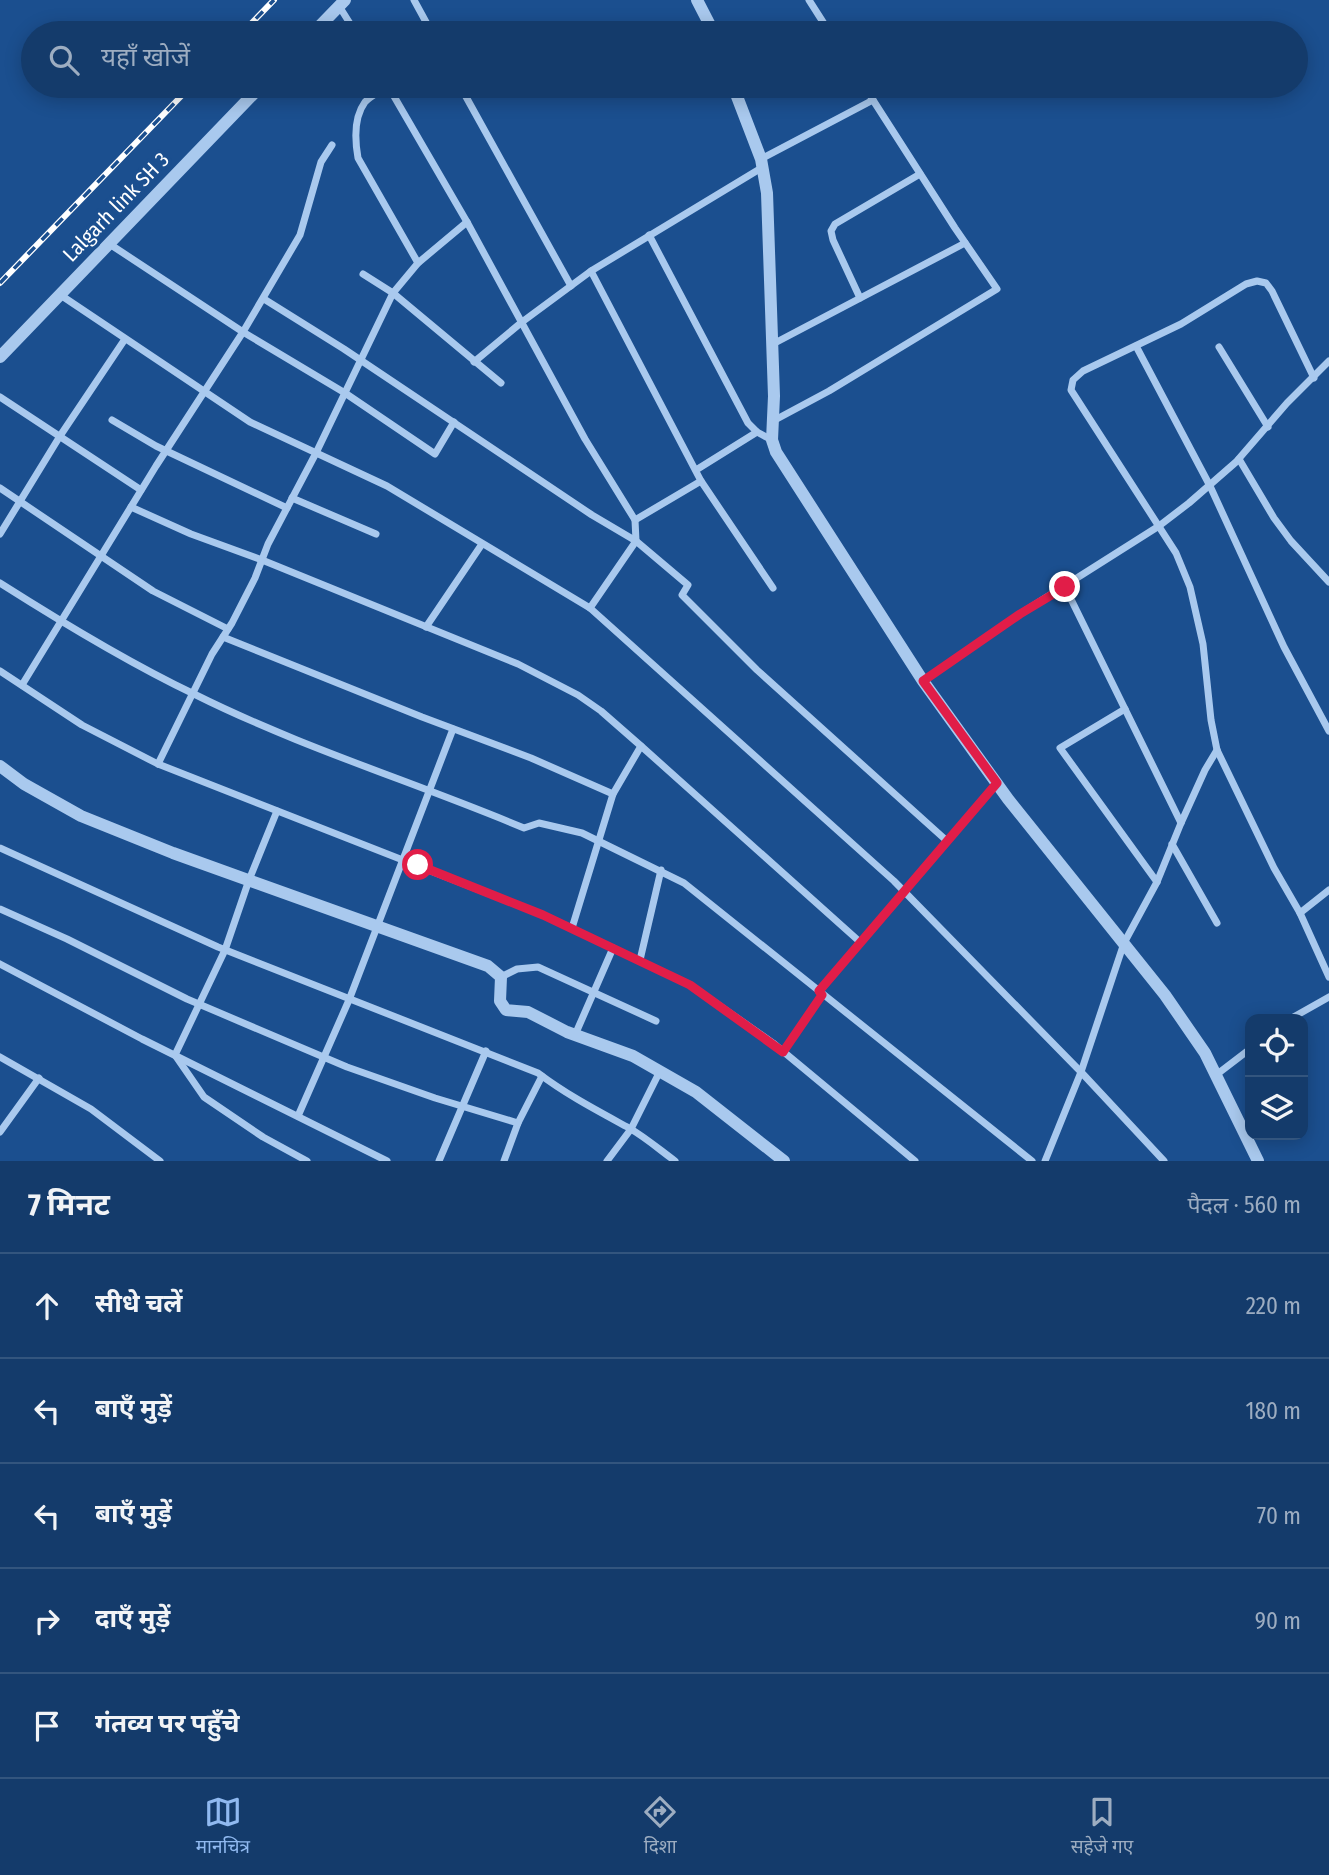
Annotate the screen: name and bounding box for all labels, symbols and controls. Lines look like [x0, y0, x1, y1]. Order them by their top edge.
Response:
search box [21, 21, 1308, 98]
icon: search [45, 41, 83, 79]
text: यहाँ खोजें [101, 42, 190, 73]
street label: Lalgarh link SH 3 [57, 147, 175, 267]
route end [1049, 571, 1080, 602]
route start [402, 849, 433, 880]
map controls [1245, 1014, 1308, 1140]
button: locate [1245, 1014, 1308, 1077]
button: layers [1245, 1077, 1308, 1140]
text: 7 मिनट [28, 1187, 110, 1223]
text: पैदल · 560 m [1187, 1191, 1301, 1219]
icon: ahead [28, 1287, 66, 1325]
text: सीधे चलें [95, 1288, 182, 1319]
text: 220 m [1246, 1292, 1301, 1320]
icon: left [28, 1392, 66, 1430]
text: बाएँ मुड़ें [95, 1393, 172, 1424]
text: 180 m [1245, 1397, 1301, 1425]
icon: left [28, 1497, 66, 1535]
text: बाएँ मुड़ें [95, 1498, 172, 1529]
text: 70 m [1257, 1502, 1301, 1530]
icon: right [28, 1602, 66, 1640]
text: दाएँ मुड़ें [95, 1603, 170, 1634]
text: 90 m [1255, 1607, 1301, 1635]
icon: arrive [28, 1707, 66, 1745]
text: गंतव्य पर पहुँचे [95, 1708, 239, 1739]
tab: मानचित्र [196, 1793, 250, 1861]
tab: दिशा [641, 1793, 679, 1861]
tab: सहेजे गए [1071, 1793, 1133, 1861]

